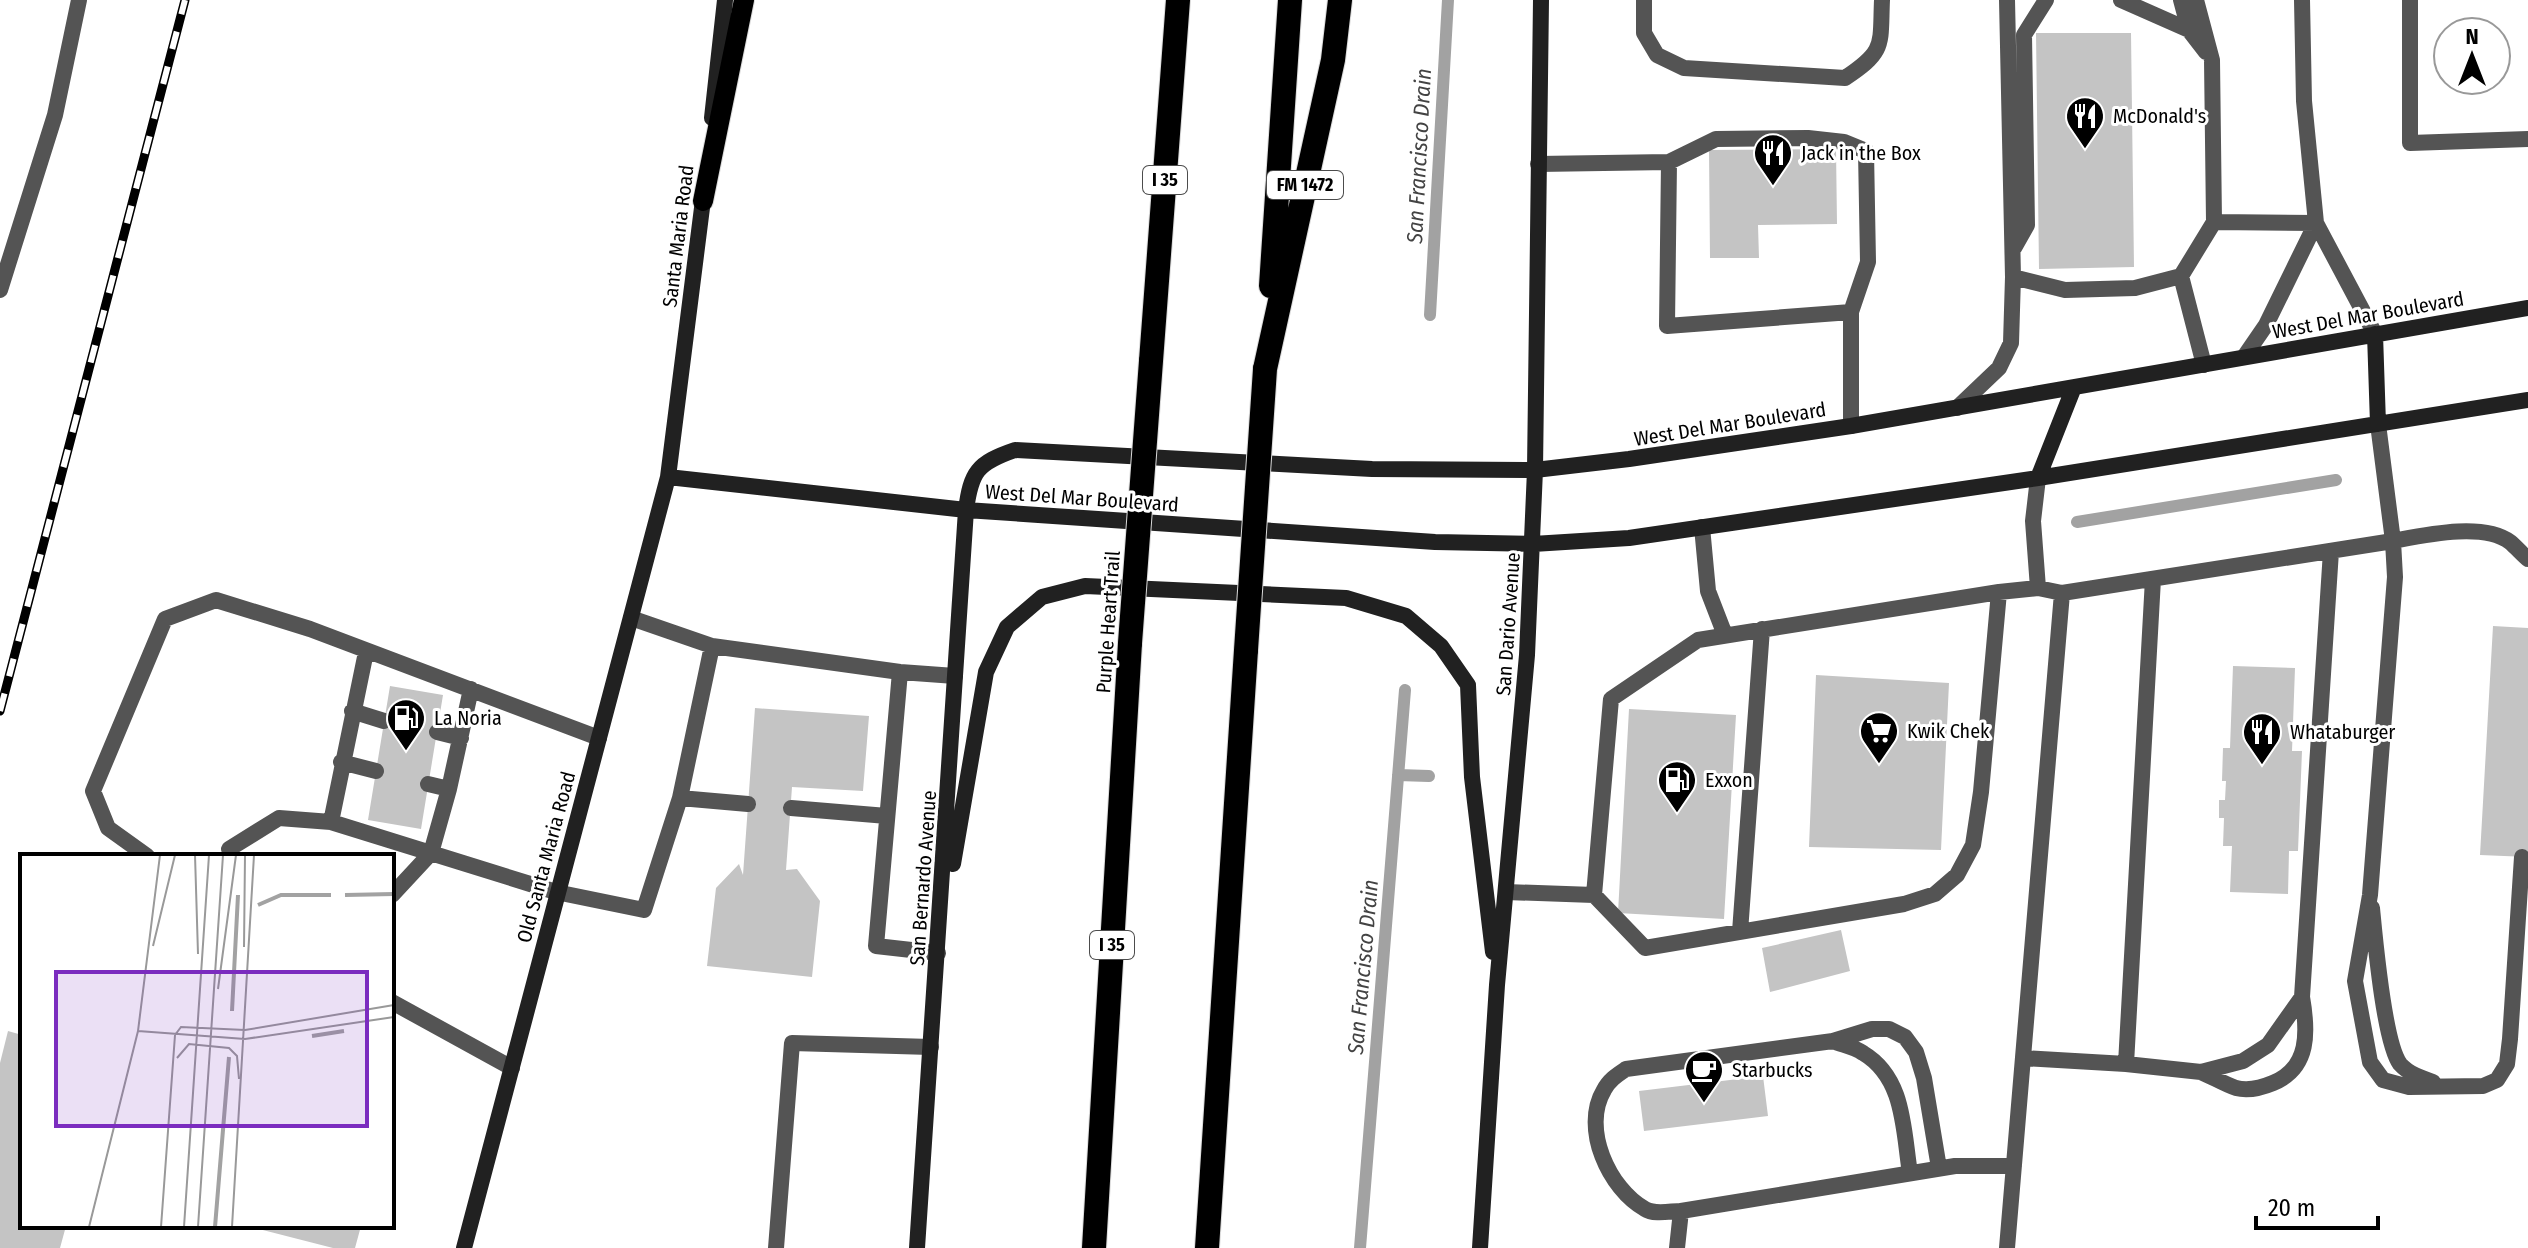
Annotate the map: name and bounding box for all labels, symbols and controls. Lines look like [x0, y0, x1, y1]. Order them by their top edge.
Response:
north arrow [2432, 16, 2512, 96]
text: N [2465, 23, 2479, 50]
water label: San Francisco Drain [1401, 68, 1437, 245]
restaurant icon: McDonald's [2064, 95, 2106, 150]
place label: McDonald's [2113, 104, 2206, 128]
restaurant icon: Jack in the Box [1752, 132, 1794, 187]
place label: Jack in the Box [1801, 141, 1921, 165]
street label: Santa Maria Road [657, 163, 699, 309]
road number: I 35 [1143, 166, 1187, 194]
road number: FM 1472 [1267, 171, 1343, 199]
street label: West Del Mar Boulevard [2270, 286, 2466, 344]
street label: West Del Mar Boulevard [1632, 397, 1828, 451]
street label: West Del Mar Boulevard [984, 479, 1180, 517]
street label: Purple Heart Trail [1091, 550, 1125, 694]
street label: San Dario Avenue [1491, 552, 1525, 696]
fuel station icon: La Noria [385, 697, 427, 752]
place label: La Noria [434, 706, 502, 730]
supermarket icon: Kwik Chek [1858, 710, 1900, 765]
restaurant icon: Whataburger [2241, 711, 2283, 766]
place label: Kwik Chek [1907, 719, 1990, 743]
place label: Whataburger [2290, 720, 2395, 744]
fuel station icon: Exxon [1656, 759, 1698, 814]
place label: Exxon [1705, 768, 1753, 792]
street label: Old Santa Maria Road [512, 769, 580, 945]
street label: San Bernardo Avenue [905, 790, 941, 966]
inset map [20, 854, 394, 1228]
water label: San Francisco Drain [1342, 878, 1384, 1057]
road number: I 35 [1090, 931, 1134, 959]
cafe icon: Starbucks [1683, 1049, 1725, 1104]
place label: Starbucks [1732, 1058, 1813, 1082]
scale bar [2256, 1180, 2378, 1230]
text: 20 m [2268, 1194, 2315, 1222]

